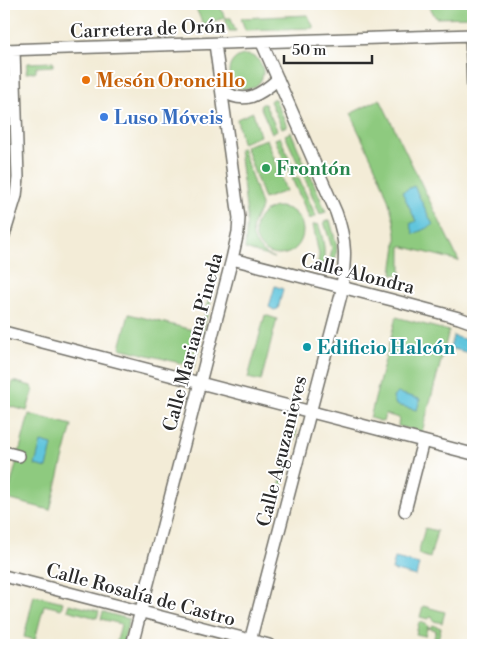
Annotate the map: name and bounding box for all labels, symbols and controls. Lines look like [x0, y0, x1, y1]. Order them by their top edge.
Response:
street label: Carretera de Orón [70, 14, 226, 44]
scale bar [284, 32, 372, 64]
text: 50 m [292, 41, 326, 60]
place label: Mesón Oroncillo [96, 69, 245, 93]
marker: Mesón Oroncillo [80, 74, 92, 86]
place label: Luso Móveis [114, 106, 223, 130]
marker: Luso Móveis [98, 111, 110, 123]
place label: Frontón [276, 157, 351, 181]
marker: Frontón [260, 162, 272, 174]
street label: Calle Alondra [298, 248, 418, 300]
street label: Calle Mariana Pineda [158, 250, 228, 434]
place label: Edificio Halcón [317, 336, 455, 360]
marker: Edificio Halcón [301, 341, 313, 353]
street label: Calle Aguzanieves [252, 373, 312, 529]
street label: Calle Rosalía de Castro [43, 558, 238, 632]

